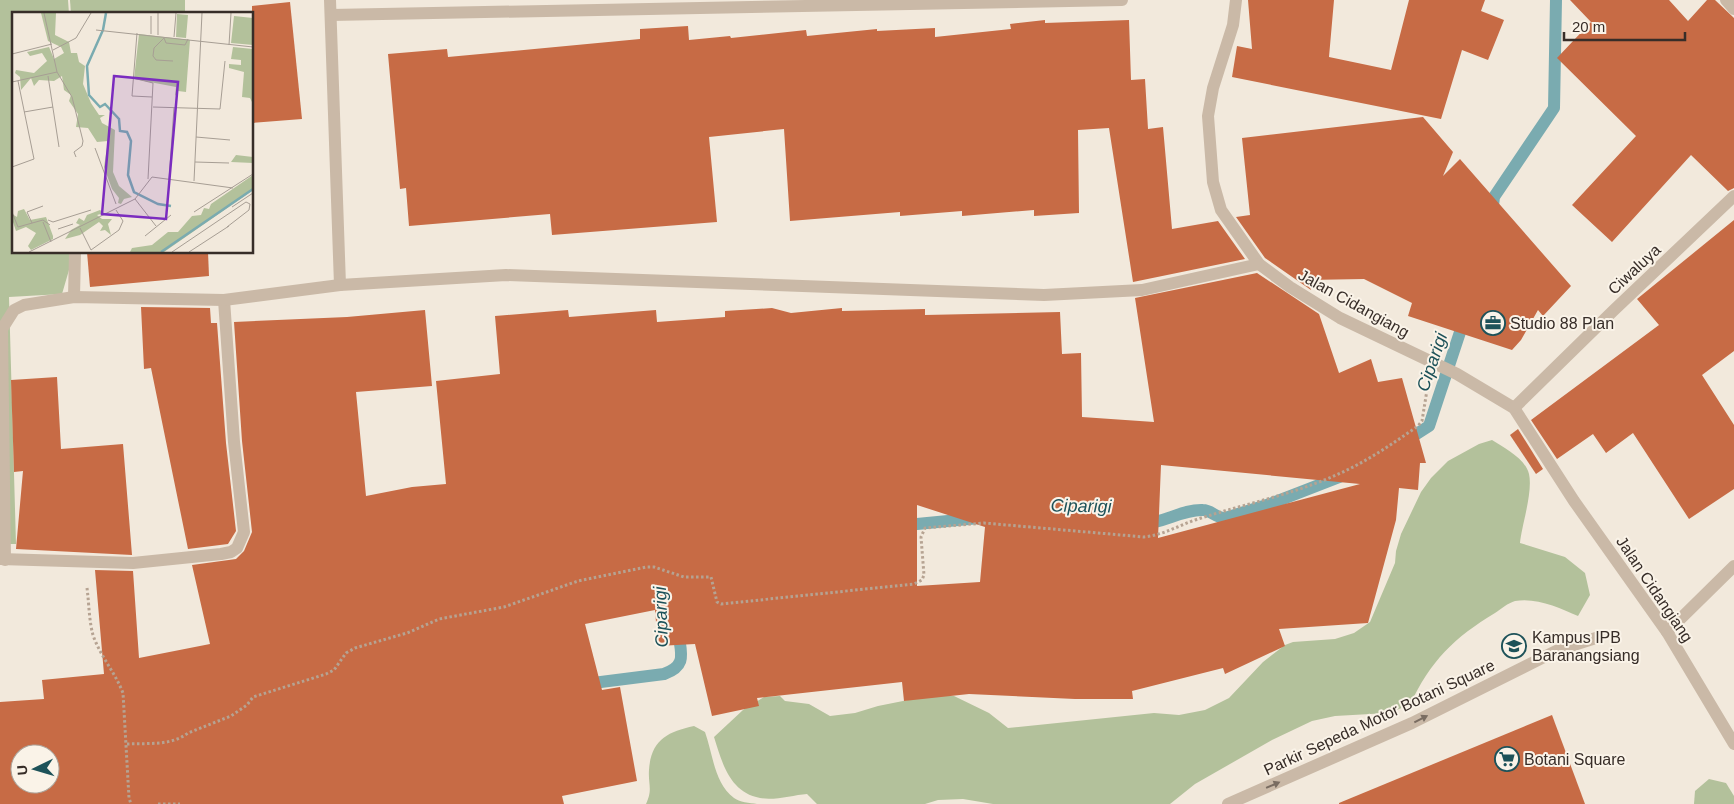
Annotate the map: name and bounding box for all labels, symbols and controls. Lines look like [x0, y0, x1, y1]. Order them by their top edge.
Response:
scale bar [1564, 10, 1685, 42]
inset map [12, 12, 254, 254]
text: 20 m [1572, 18, 1605, 35]
street label: Ciwaluya [1605, 241, 1664, 298]
street label: Jalan Cidangiang [1296, 266, 1412, 341]
office icon: Studio 88 Plan [1480, 310, 1506, 336]
place label: Studio 88 Plan [1510, 315, 1614, 332]
water label: Ciparigi [1413, 329, 1452, 394]
water label: Ciparigi [1050, 495, 1113, 517]
street label: Jalan Cidangiang [1613, 533, 1696, 645]
water label: Ciparigi [650, 585, 672, 648]
place label: Kampus IPB Baranangsiang [1532, 629, 1640, 664]
school or university icon: Kampus IPB Baranangsiang [1501, 633, 1527, 659]
street label: Parkir Sepeda Motor Botani Square [1261, 656, 1497, 779]
one-way arrow [1414, 715, 1428, 723]
north arrow [10, 744, 60, 794]
supermarket icon: Botani Square [1494, 746, 1520, 772]
place label: Botani Square [1524, 751, 1626, 768]
text: U [14, 764, 30, 776]
one-way arrow [1266, 780, 1280, 788]

